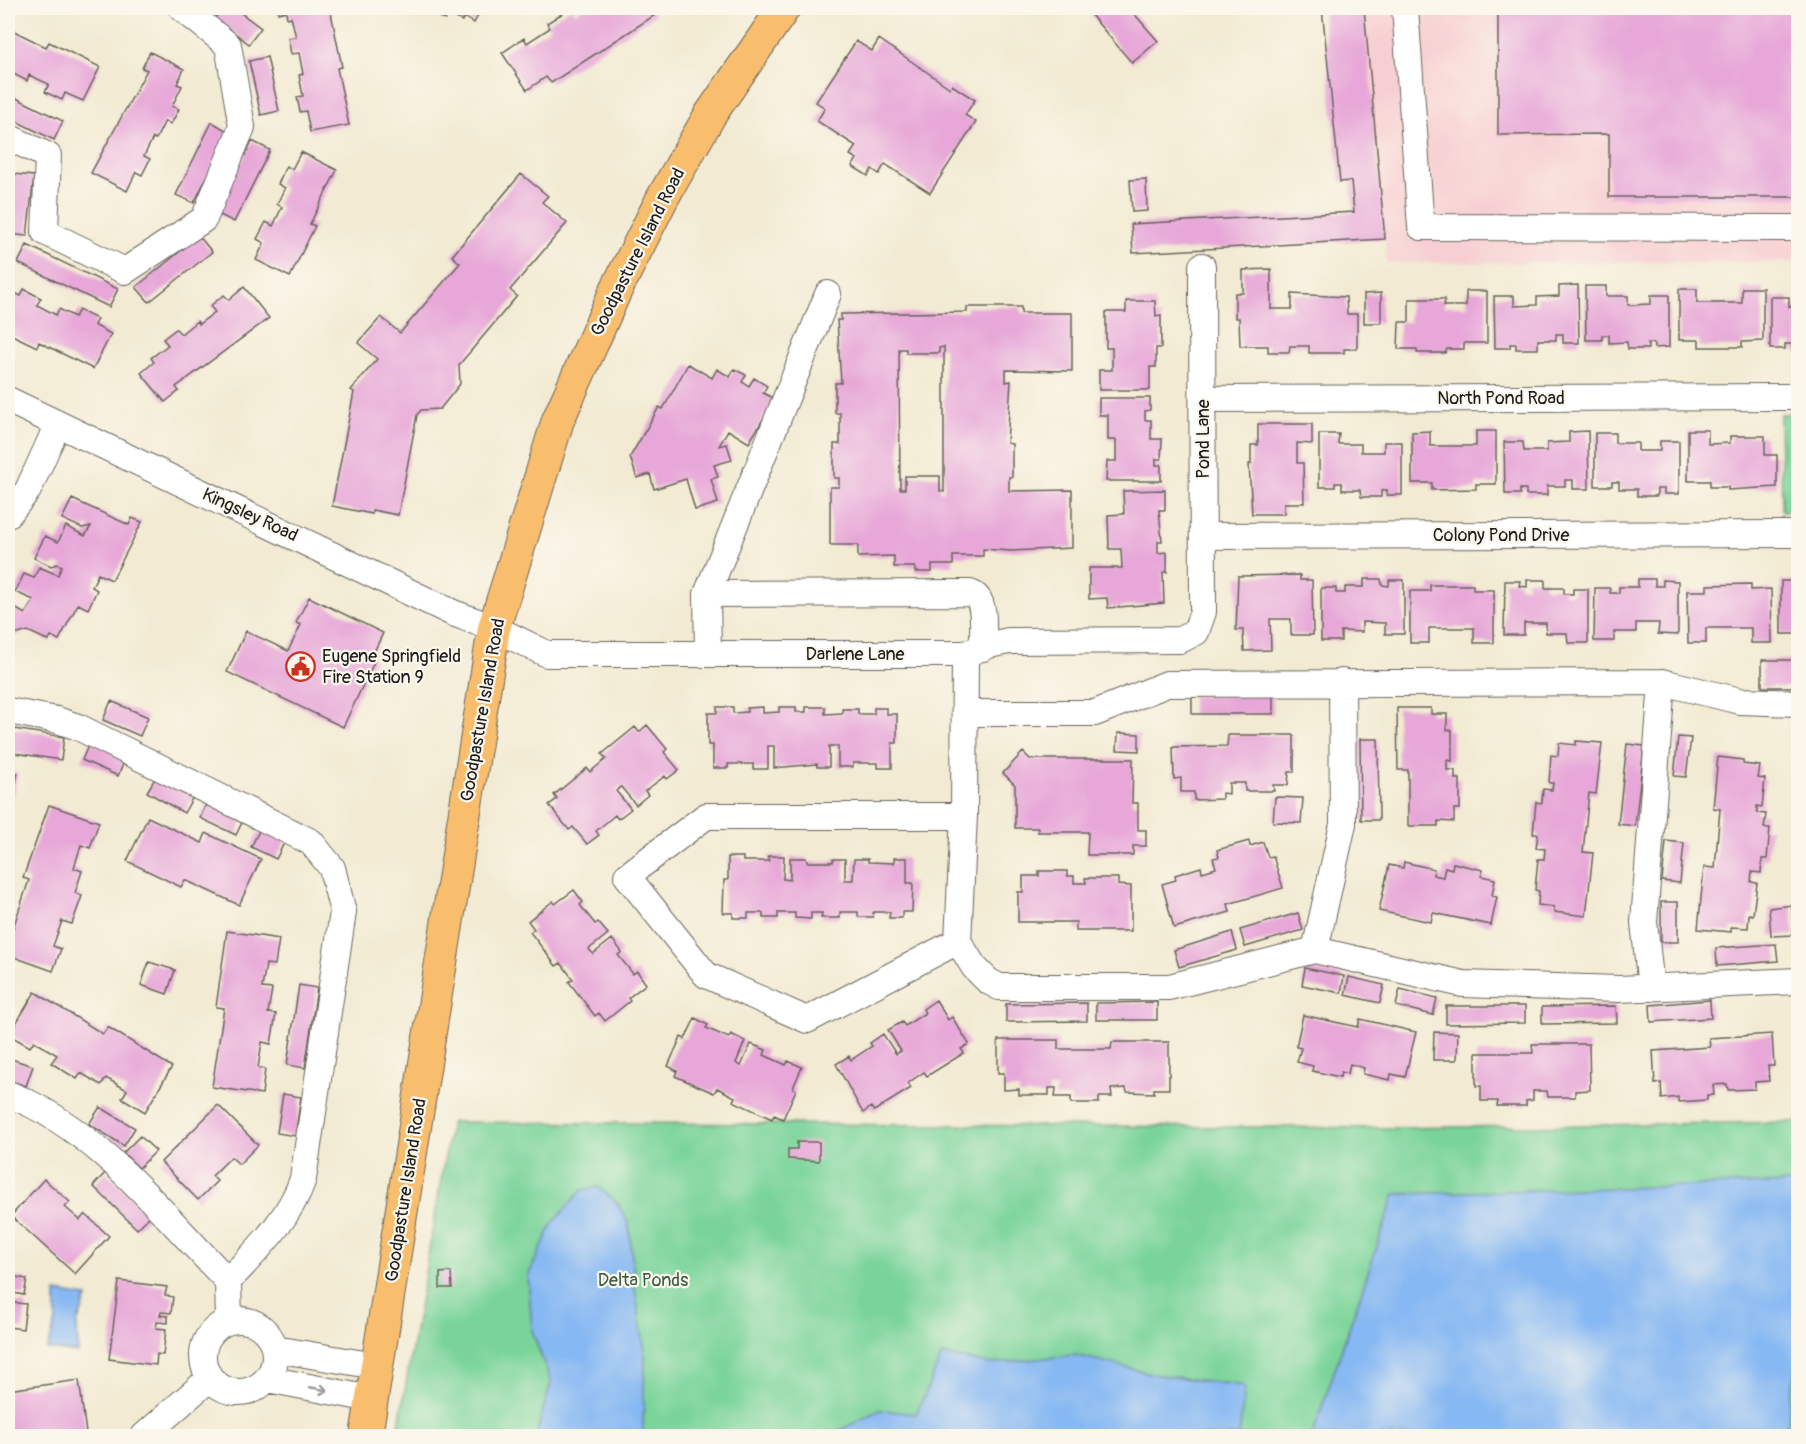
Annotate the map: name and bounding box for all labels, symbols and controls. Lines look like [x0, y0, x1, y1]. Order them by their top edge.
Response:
street label: Goodpasture Island Road [586, 164, 690, 340]
street label: North Pond Road [1437, 387, 1565, 410]
street label: Pond Lane [1192, 399, 1215, 479]
street label: Kingsley Road [198, 483, 302, 547]
street label: Colony Pond Drive [1433, 524, 1569, 547]
street label: Goodpasture Island Road [456, 617, 510, 803]
street label: Darlene Lane [806, 643, 905, 666]
place label: Eugene Springfield Fire Station 9 [322, 645, 461, 689]
public building icon: Eugene Springfield Fire Station 9 [285, 650, 317, 682]
street label: Goodpasture Island Road [380, 1097, 432, 1283]
park label: Delta Ponds [598, 1269, 688, 1292]
one-way arrow [309, 1384, 328, 1395]

